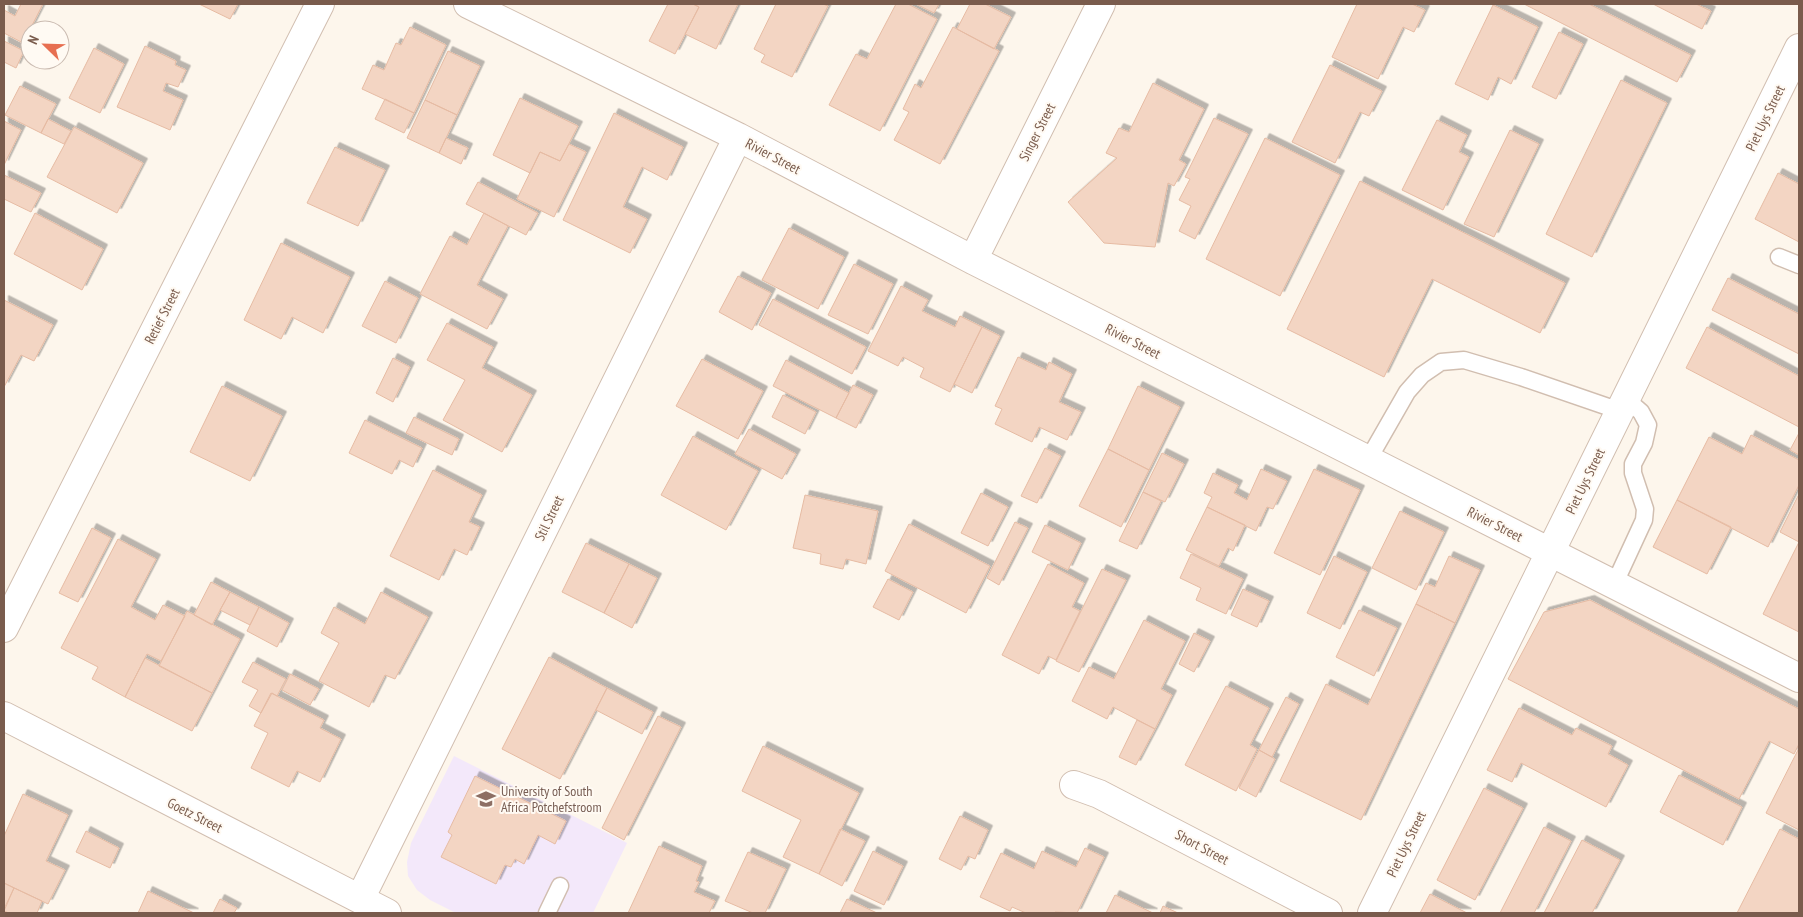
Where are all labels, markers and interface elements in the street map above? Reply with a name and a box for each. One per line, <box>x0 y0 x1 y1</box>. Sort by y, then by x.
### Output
north arrow <box>20 20 70 70</box>
text: N <box>23 33 43 47</box>
street label: Piet Uys Street <box>1741 82 1789 154</box>
street label: Singer Street <box>1015 100 1059 164</box>
street label: Rivier Street <box>742 134 804 178</box>
street label: Retief Street <box>140 285 184 347</box>
street label: Rivier Street <box>1102 319 1164 363</box>
street label: Piet Uys Street <box>1561 445 1609 517</box>
street label: Stil Street <box>530 492 568 544</box>
street label: Rivier Street <box>1464 502 1526 546</box>
place label: University of South Africa Potchefstroom <box>501 782 602 816</box>
school or university icon: University of South Africa Potchefstroom <box>475 788 497 810</box>
street label: Goetz Street <box>165 794 226 837</box>
street label: Piet Uys Street <box>1382 808 1430 880</box>
street label: Short Street <box>1172 825 1232 869</box>

